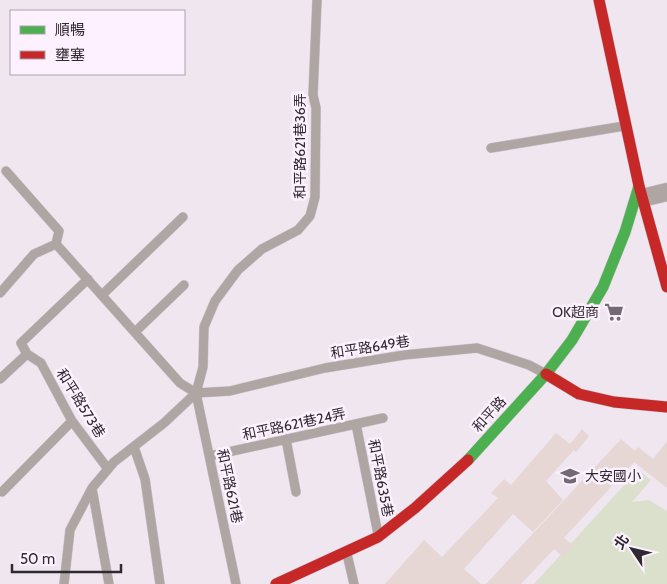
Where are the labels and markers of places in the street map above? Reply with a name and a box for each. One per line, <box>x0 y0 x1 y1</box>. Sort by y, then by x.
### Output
supermarket icon: OK超商 <box>603 301 625 323</box>
place label: OK超商 <box>552 303 599 321</box>
school or university icon: 大安國小 <box>559 465 581 487</box>
place label: 大安國小 <box>585 467 641 485</box>

